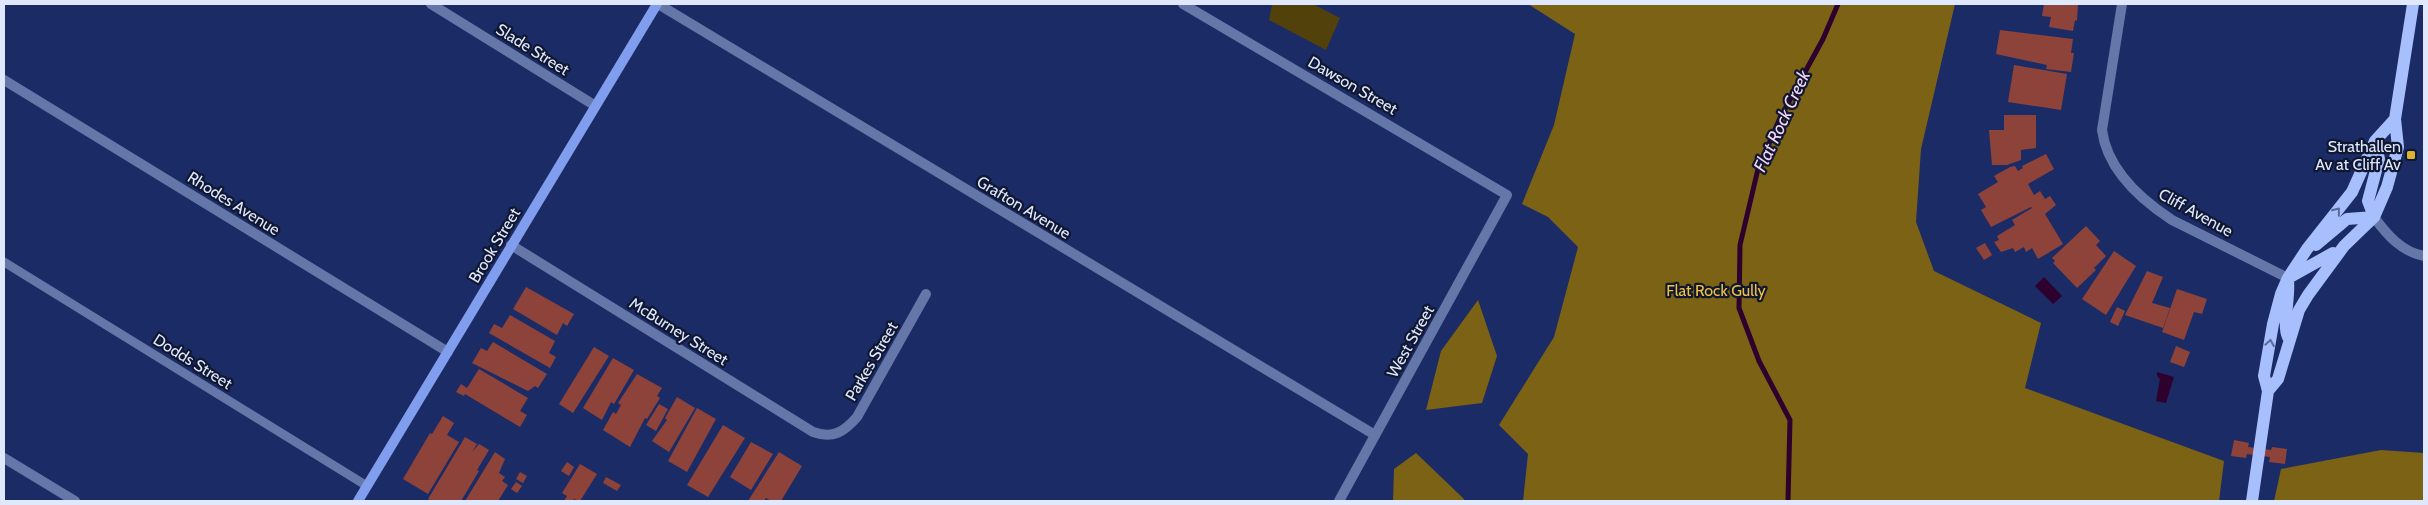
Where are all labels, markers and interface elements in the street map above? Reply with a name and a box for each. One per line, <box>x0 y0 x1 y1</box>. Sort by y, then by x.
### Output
street label: Slade Street <box>493 20 573 80</box>
street label: Dawson Street <box>1305 52 1401 119</box>
water label: Flat Rock Creek <box>1749 66 1816 175</box>
place label: Strathallen Av at Cliff Av <box>2315 137 2401 174</box>
marker: Strathallen Av at Cliff Av <box>2405 149 2417 161</box>
street label: Rhodes Avenue <box>184 168 283 239</box>
street label: Grafton Avenue <box>973 172 1074 243</box>
street label: Cliff Avenue <box>2155 184 2236 241</box>
street label: Brook Street <box>465 204 524 286</box>
one-way arrow <box>2331 207 2340 217</box>
park label: Flat Rock Gully <box>1666 281 1766 300</box>
street label: McBurney Street <box>626 294 732 370</box>
street label: West Street <box>1383 301 1438 381</box>
street label: Parkes Street <box>841 318 902 404</box>
street label: Dodds Street <box>150 330 236 393</box>
one-way arrow <box>2264 339 2274 348</box>

